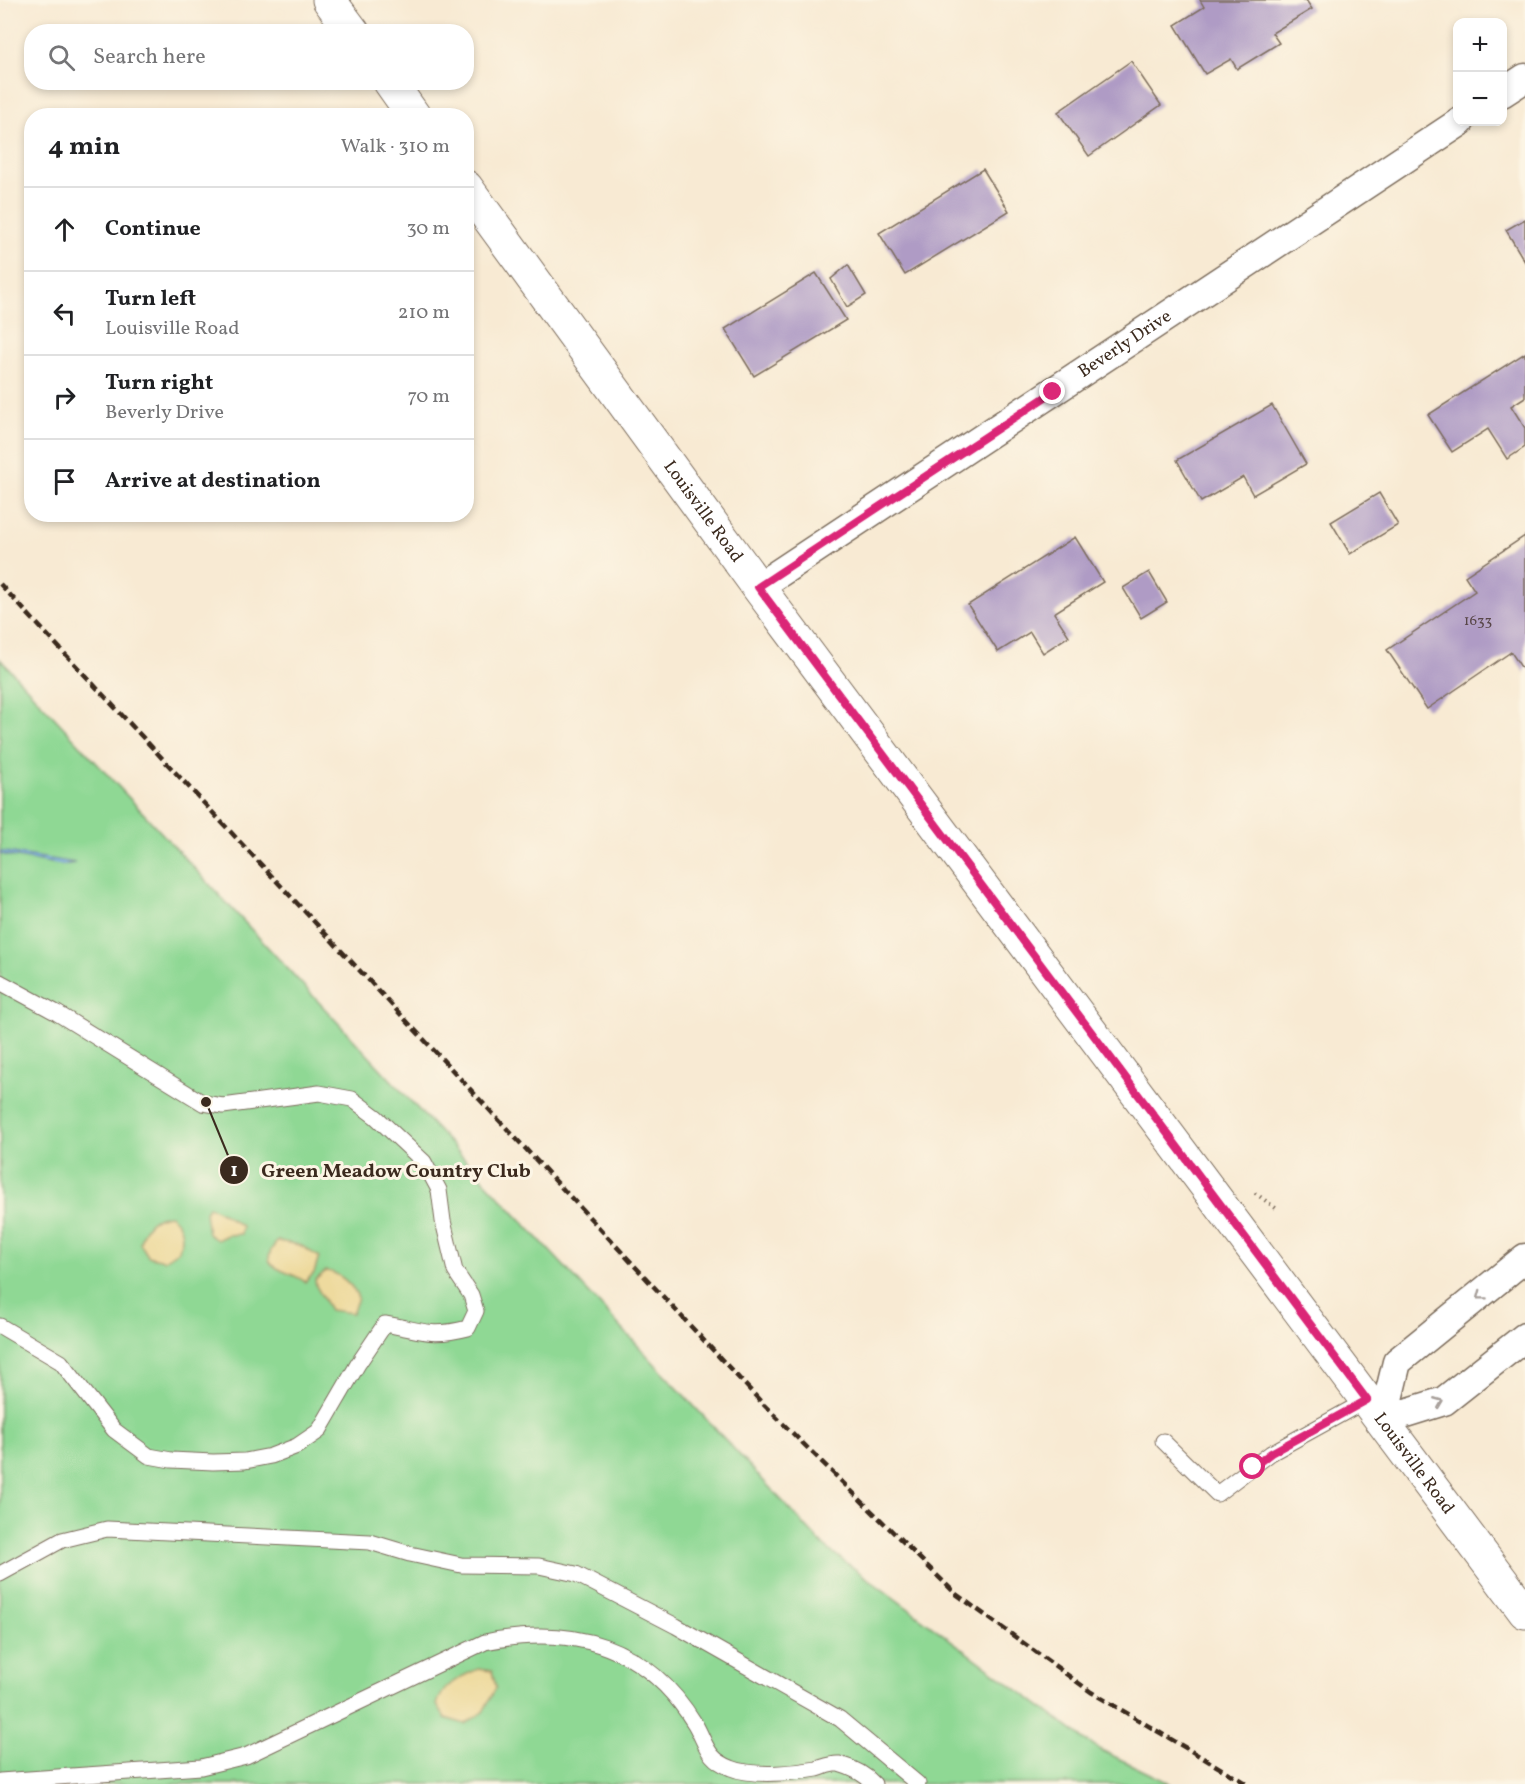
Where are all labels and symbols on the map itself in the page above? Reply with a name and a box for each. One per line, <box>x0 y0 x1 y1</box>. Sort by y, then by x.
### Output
street label: Beverly Drive <box>1073 304 1176 384</box>
route end <box>1039 378 1065 404</box>
street label: Louisville Road <box>657 455 749 568</box>
house number: 1633 <box>1464 611 1492 632</box>
callout: Green Meadow Country Club <box>219 1151 543 1189</box>
text: Green Meadow Country Club <box>261 1158 531 1186</box>
text: 1 <box>230 1159 238 1184</box>
one-way arrow <box>1476 1288 1487 1299</box>
one-way arrow <box>1432 1397 1443 1409</box>
street label: Louisville Road <box>1368 1408 1460 1520</box>
route start <box>1239 1453 1265 1479</box>

